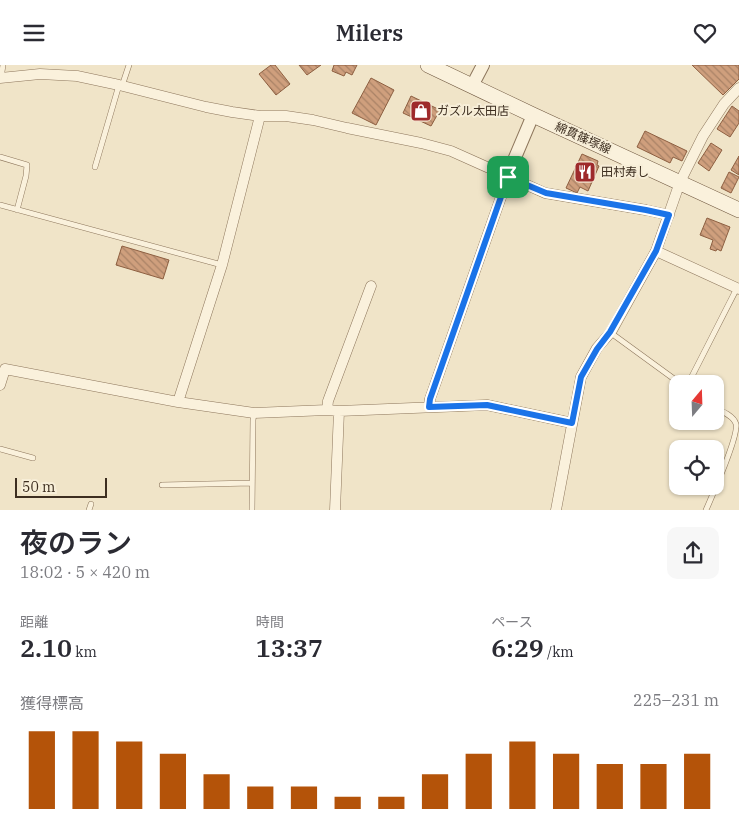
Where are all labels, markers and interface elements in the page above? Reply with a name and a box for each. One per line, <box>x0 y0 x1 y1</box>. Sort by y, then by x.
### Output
text: Milers <box>336 18 403 47</box>
icon: menu <box>20 19 48 47</box>
icon: heart <box>691 19 719 47</box>
shop icon: ガズル太田店 <box>409 99 433 123</box>
place label: ガズル太田店 <box>437 103 509 118</box>
street label: 綿貫篠塚線 <box>553 118 614 157</box>
pin <box>487 156 529 198</box>
restaurant icon: 田村寿し <box>573 160 597 184</box>
icon: arrive <box>494 163 522 191</box>
place label: 田村寿し <box>601 164 649 179</box>
north arrow <box>669 375 724 430</box>
map controls <box>669 375 724 495</box>
button: locate <box>669 440 724 495</box>
scale bar <box>15 475 108 498</box>
text: 50 m <box>22 478 55 496</box>
text: 夜のラン <box>20 524 132 561</box>
button: share <box>667 527 719 579</box>
text: 18:02 · 5 × 420 m <box>20 562 150 582</box>
text: 距離 <box>20 613 48 631</box>
text: 時間 <box>256 613 284 631</box>
text: ペース <box>491 613 533 631</box>
text: 2.10 <box>20 631 72 664</box>
text: 13:37 <box>256 631 323 664</box>
text: 6:29 <box>491 631 544 664</box>
text: km <box>72 643 97 661</box>
text: /km <box>544 643 574 661</box>
text: 225–231 m <box>633 690 719 710</box>
text: 獲得標高 <box>20 693 84 713</box>

